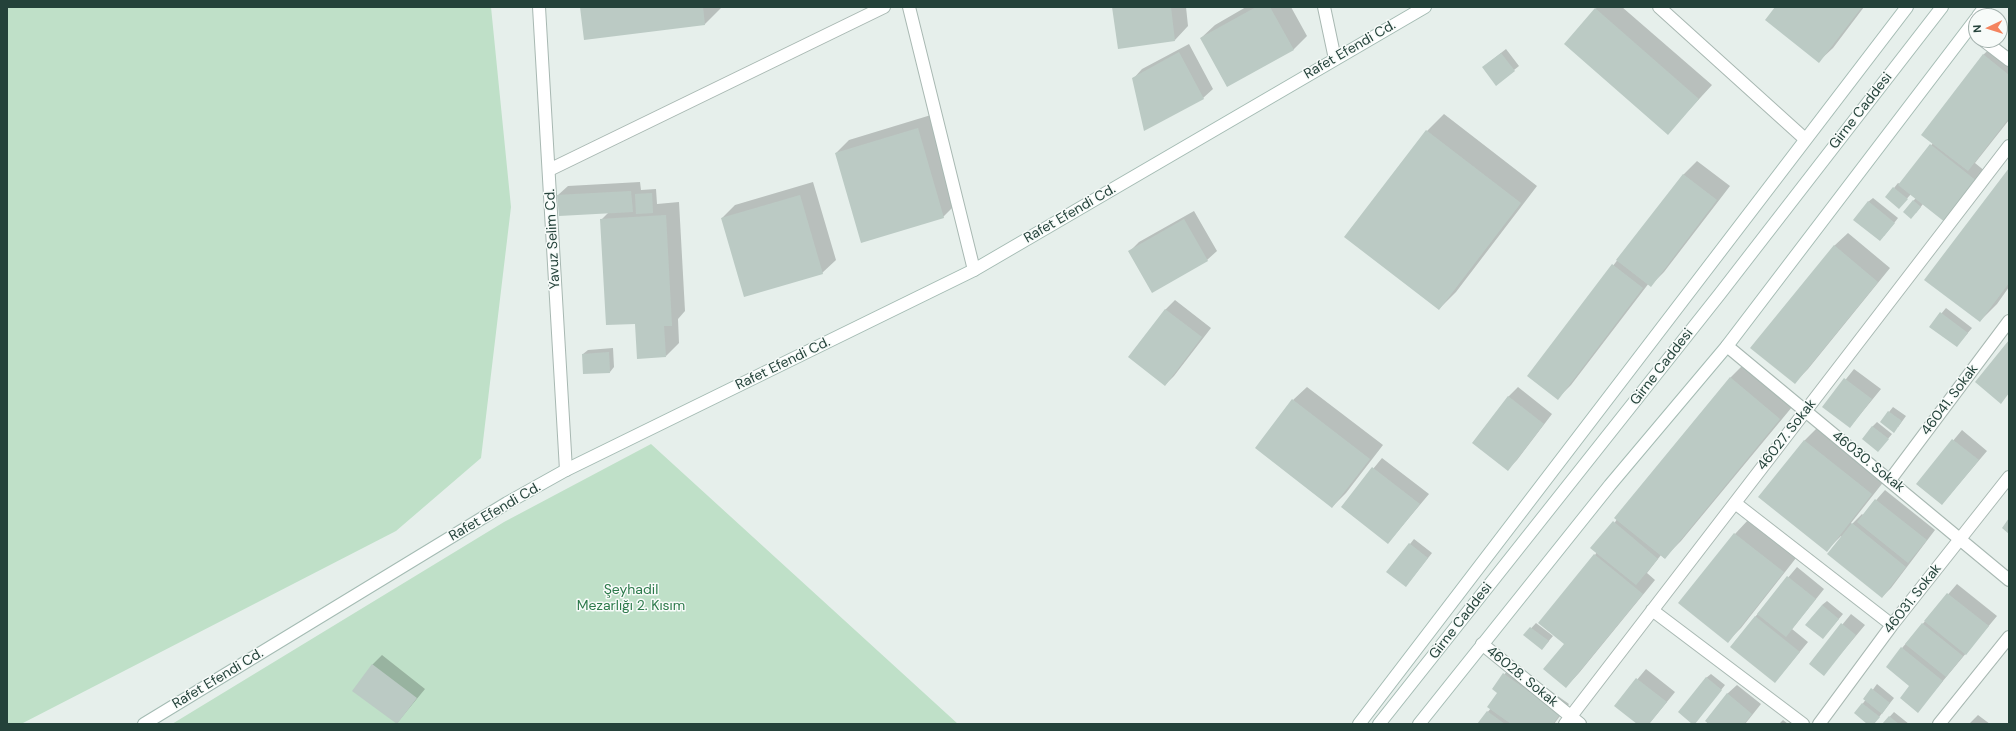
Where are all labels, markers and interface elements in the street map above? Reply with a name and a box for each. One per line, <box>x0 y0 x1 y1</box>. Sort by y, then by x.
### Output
north arrow <box>1968 8 2008 48</box>
street label: Rafet Efendi Cd. <box>1301 17 1399 83</box>
text: N <box>1970 24 1984 33</box>
street label: Girne Caddesi <box>1826 69 1896 153</box>
street label: Rafet Efendi Cd. <box>1021 181 1119 247</box>
street label: Yavuz Selim Cd. <box>542 188 564 290</box>
street label: Girne Caddesi <box>1627 325 1697 409</box>
street label: Rafet Efendi Cd. <box>733 334 833 394</box>
street label: 46041. Sokak <box>1918 361 1982 439</box>
street label: 46027. Sokak <box>1754 396 1820 474</box>
street label: 46030. Sokak <box>1828 428 1908 496</box>
street label: Rafet Efendi Cd. <box>446 479 544 545</box>
street label: 46031. Sokak <box>1881 561 1945 637</box>
street label: Girne Caddesi <box>1426 579 1496 663</box>
park label: Şeyhadil Mezarlığı 2. Kısım <box>577 582 685 614</box>
street label: 46028. Sokak <box>1483 643 1561 711</box>
street label: Rafet Efendi Cd. <box>170 645 266 713</box>

